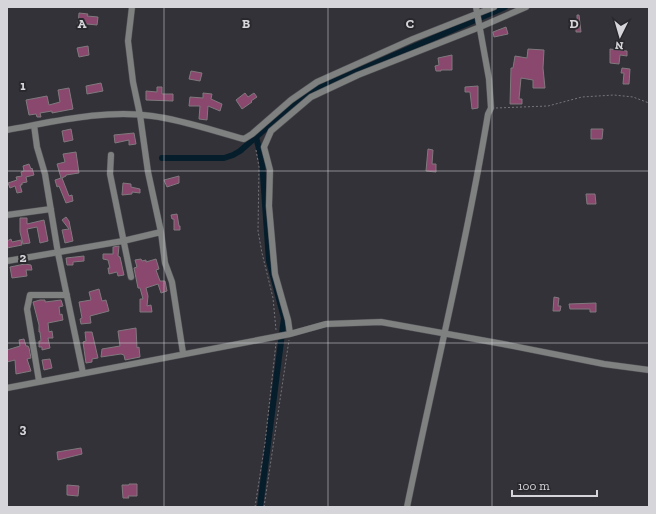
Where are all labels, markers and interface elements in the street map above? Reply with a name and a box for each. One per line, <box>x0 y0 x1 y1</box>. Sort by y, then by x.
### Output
text: A <box>78 16 87 31</box>
text: B <box>242 16 250 31</box>
text: C <box>406 16 414 31</box>
text: D <box>569 16 579 31</box>
north arrow <box>600 16 640 56</box>
text: N <box>614 39 624 52</box>
text: 1 <box>20 78 26 93</box>
text: 2 <box>20 250 27 265</box>
text: 3 <box>20 421 27 436</box>
scale bar <box>512 472 597 498</box>
text: 100 m <box>518 479 550 493</box>

